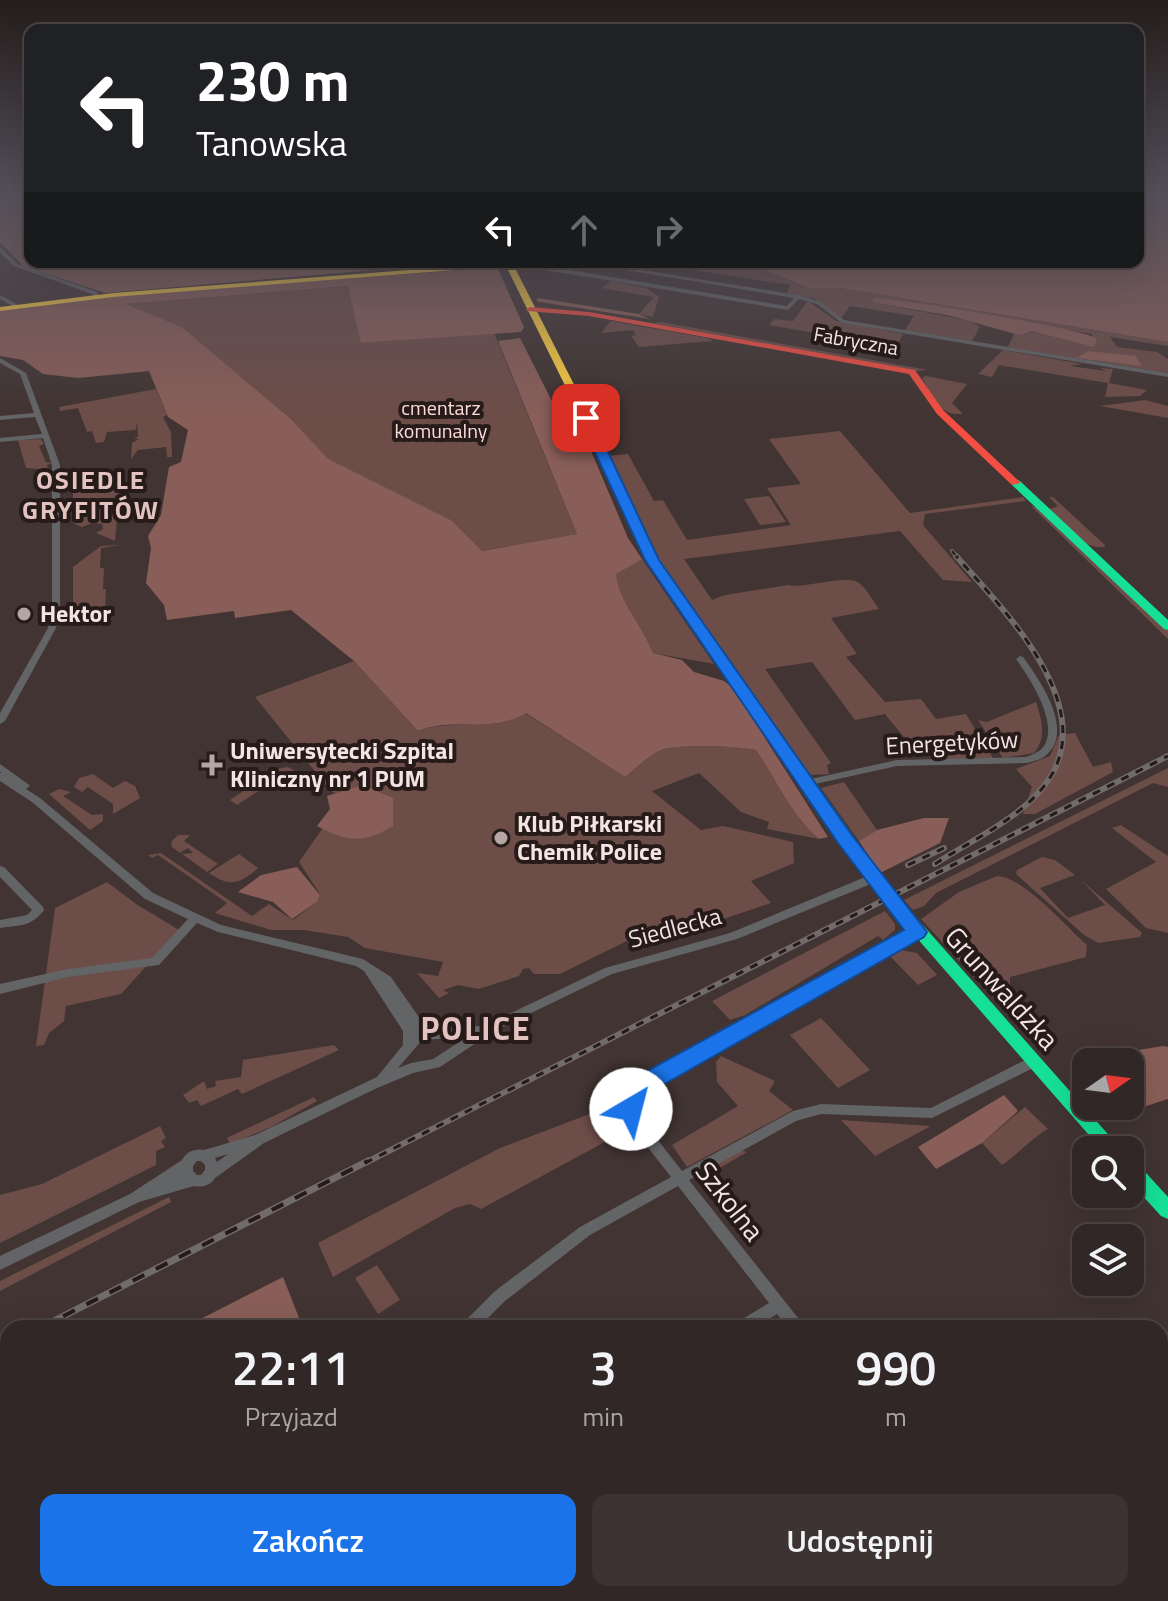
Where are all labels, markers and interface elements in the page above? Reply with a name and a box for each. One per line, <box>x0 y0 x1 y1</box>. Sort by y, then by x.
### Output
text: 230 m <box>196 38 349 123</box>
icon: left <box>64 56 168 160</box>
text: Tanowska <box>196 115 347 170</box>
icon: left <box>478 208 522 252</box>
icon: ahead <box>562 208 606 252</box>
icon: right <box>646 208 690 252</box>
street label: Fabryczna <box>811 318 901 363</box>
pin <box>552 384 620 452</box>
park label: cmentarz komunalny <box>395 392 488 446</box>
icon: arrive <box>564 396 608 440</box>
district label: OSIEDLE GRYFITÓW <box>22 460 160 529</box>
place label: Hektor <box>40 595 111 631</box>
marker: Hektor <box>15 605 33 623</box>
street label: Energetyków <box>885 721 1019 763</box>
place label: Uniwersytecki Szpital Kliniczny nr 1 PUM <box>230 732 454 796</box>
marker: Uniwersytecki Szpital Kliniczny nr 1 PUM <box>201 754 223 776</box>
place label: Klub Piłkarski Chemik Police <box>517 805 662 869</box>
marker: Klub Piłkarski Chemik Police <box>492 829 510 847</box>
street label: Siedlecka <box>624 897 725 957</box>
street label: Grunwaldzka <box>935 916 1070 1059</box>
district label: POLICE <box>420 1004 532 1052</box>
north arrow <box>1072 1048 1144 1120</box>
map controls <box>1072 1048 1144 1296</box>
position arrow <box>589 1067 673 1151</box>
button: search <box>1072 1136 1144 1208</box>
street label: Szkolna <box>685 1152 775 1250</box>
button: layers <box>1072 1224 1144 1296</box>
text: 22:11 <box>232 1331 351 1404</box>
text: 3 <box>590 1331 617 1404</box>
text: 990 <box>856 1331 936 1404</box>
text: Przyjazd <box>245 1397 338 1436</box>
text: min <box>582 1397 624 1436</box>
text: m <box>885 1397 907 1436</box>
button: Zakończ <box>40 1494 576 1586</box>
button: Udostępnij <box>592 1494 1128 1586</box>

